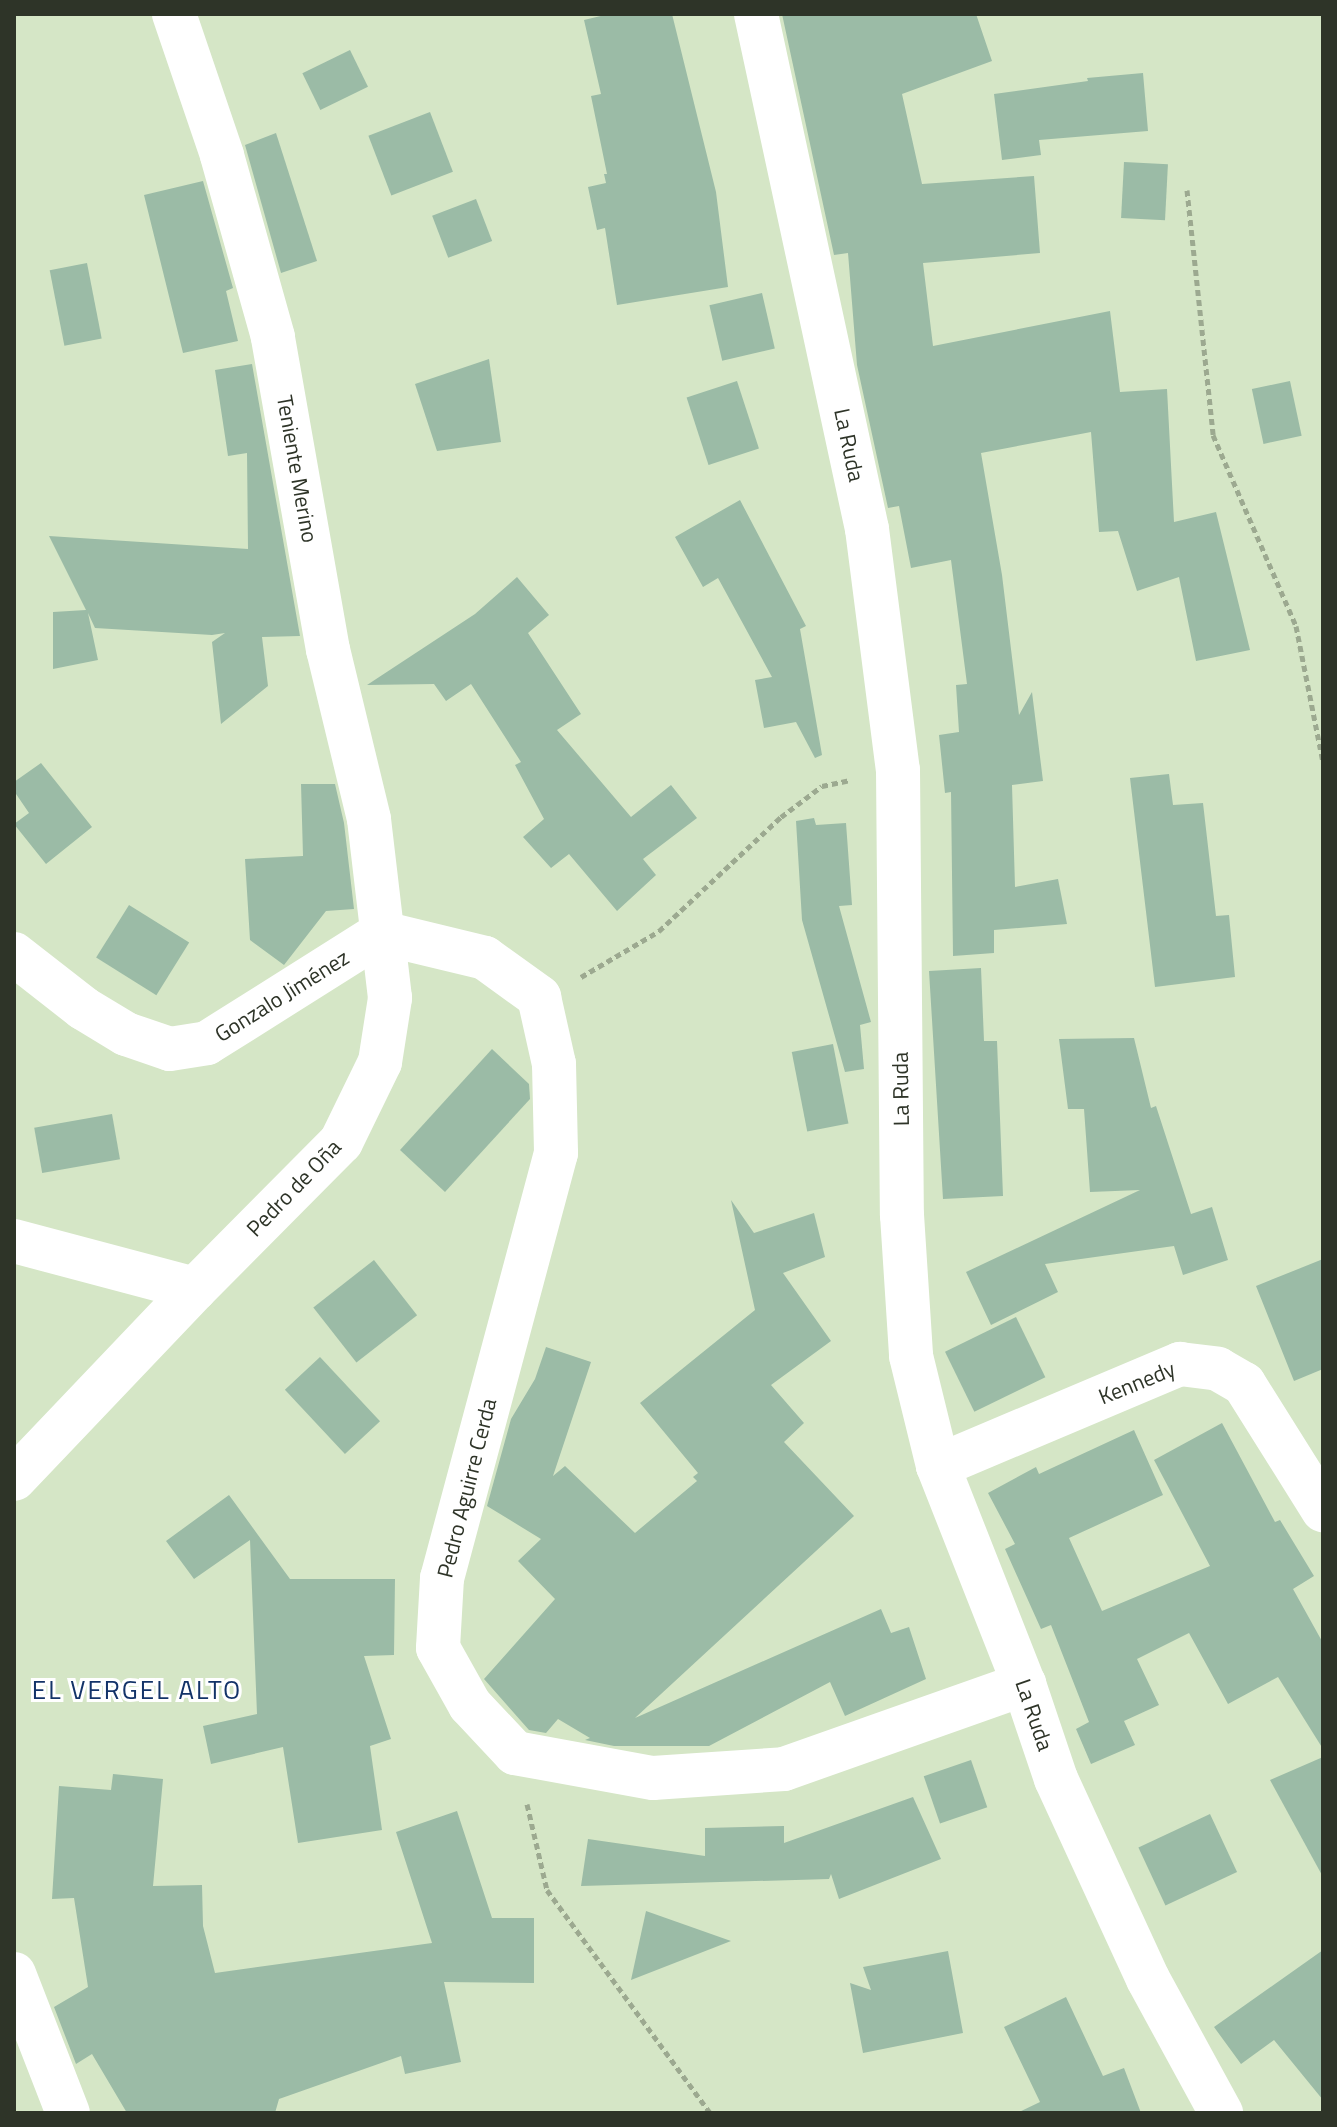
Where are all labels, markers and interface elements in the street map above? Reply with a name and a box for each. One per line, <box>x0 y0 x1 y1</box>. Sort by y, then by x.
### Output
street label: Teniente Merino <box>271 393 323 545</box>
street label: La Ruda <box>828 406 870 484</box>
street label: Gonzalo Jiménez <box>210 944 354 1048</box>
street label: La Ruda <box>887 1052 915 1126</box>
street label: Pedro de Oña <box>241 1134 347 1242</box>
street label: Kennedy <box>1095 1356 1179 1410</box>
street label: Pedro Aguirre Cerda <box>432 1396 502 1580</box>
district label: EL VERGEL ALTO <box>32 1674 242 1706</box>
street label: La Ruda <box>1009 1676 1059 1754</box>

